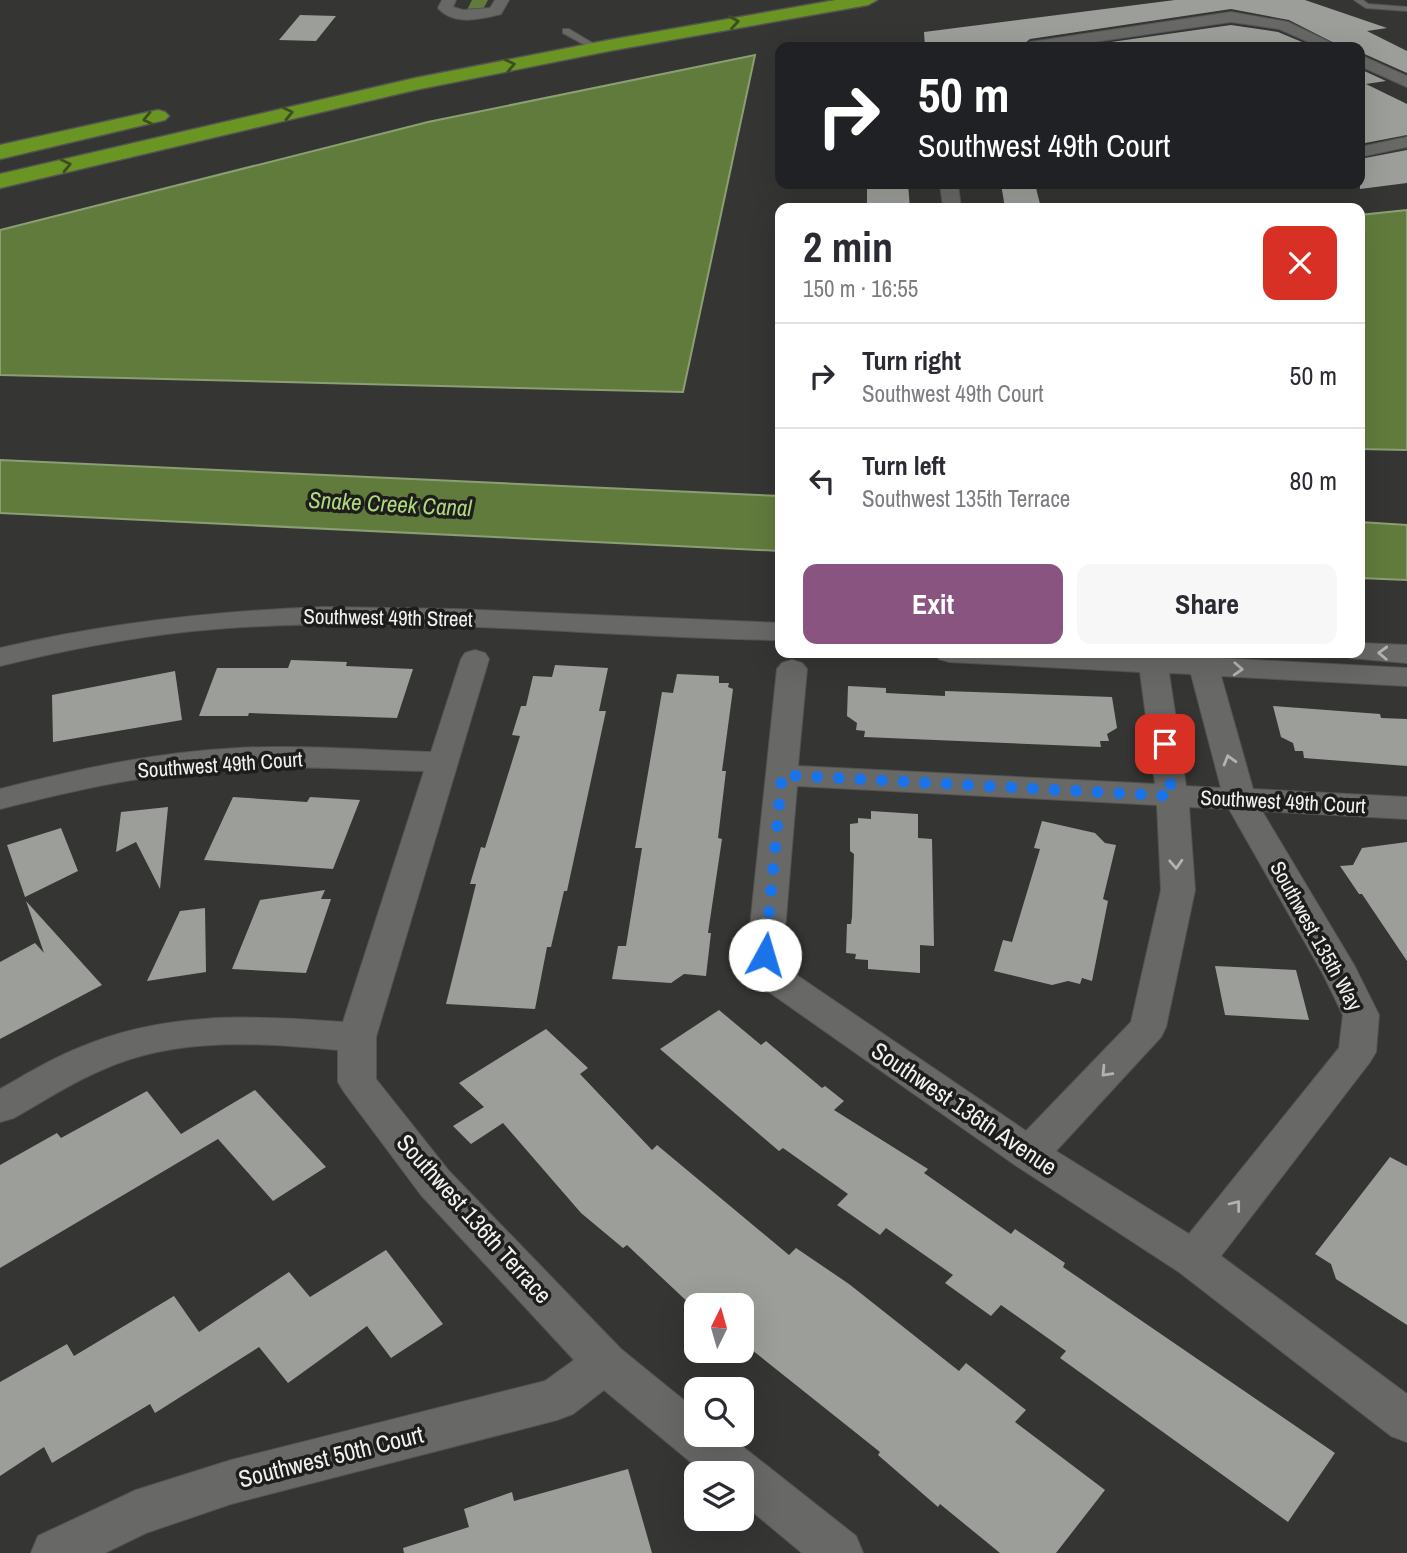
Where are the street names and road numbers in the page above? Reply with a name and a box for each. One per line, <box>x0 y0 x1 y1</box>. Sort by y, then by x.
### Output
street label: Southwest 49th Street <box>303 602 473 633</box>
street label: Southwest 49th Court <box>136 744 304 785</box>
street label: Southwest 49th Court <box>1200 783 1367 820</box>
street label: Southwest 135th Way <box>1263 856 1370 1016</box>
street label: Southwest 136th Avenue <box>865 1034 1064 1182</box>
street label: Southwest 136th Terrace <box>390 1127 559 1310</box>
street label: Southwest 50th Court <box>235 1417 427 1494</box>

